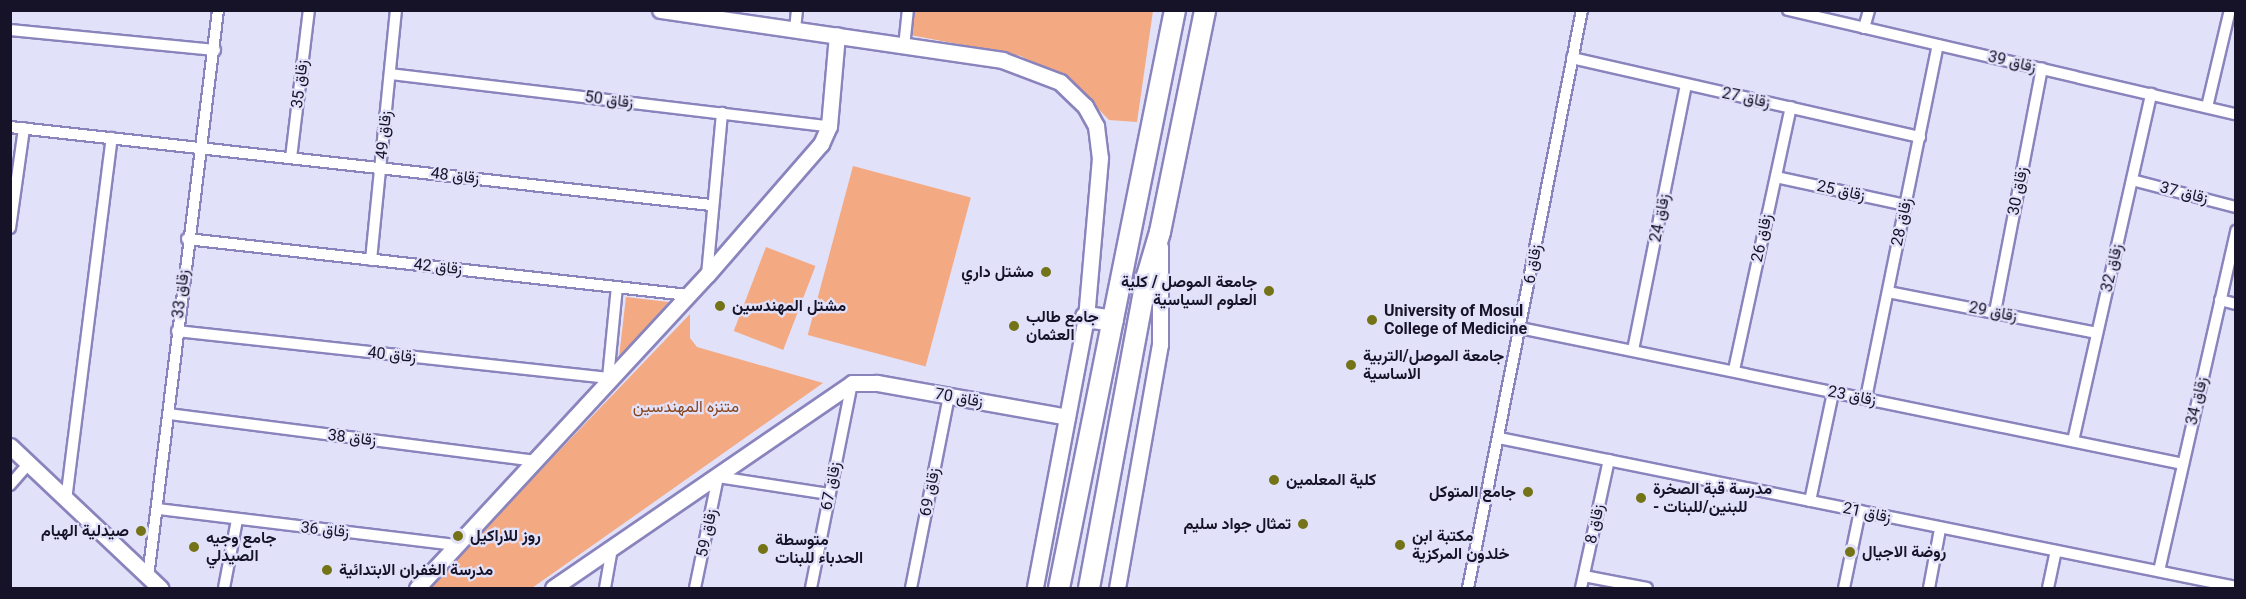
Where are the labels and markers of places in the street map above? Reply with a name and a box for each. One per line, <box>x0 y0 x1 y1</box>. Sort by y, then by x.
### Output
place label: مشتل داري <box>961 262 1034 282</box>
marker: مشتل داري <box>1039 265 1053 279</box>
place label: جامعة الموصل / كلية العلوم السياسية <box>1121 272 1257 310</box>
marker: جامعة الموصل / كلية العلوم السياسية <box>1262 284 1276 298</box>
place label: مشتل المهندسين <box>732 296 846 316</box>
marker: مشتل المهندسين <box>713 299 727 313</box>
place label: University of Mosul College of Medicine <box>1384 301 1527 339</box>
place label: جامع طالب العثمان <box>1026 307 1099 345</box>
marker: University of Mosul College of Medicine <box>1365 313 1379 327</box>
marker: جامع طالب العثمان <box>1007 319 1021 333</box>
place label: جامعة الموصل/التربية الاساسية <box>1363 346 1504 384</box>
marker: جامعة الموصل/التربية الاساسية <box>1344 358 1358 372</box>
place label: كلية المعلمين <box>1286 470 1376 490</box>
marker: كلية المعلمين <box>1267 473 1281 487</box>
place label: مدرسة قبة الصخرة - للبنين/للبنات <box>1653 479 1772 517</box>
place label: جامع المتوكل <box>1429 482 1516 502</box>
marker: جامع المتوكل <box>1521 485 1535 499</box>
marker: مدرسة قبة الصخرة - للبنين/للبنات <box>1634 491 1648 505</box>
place label: تمثال جواد سليم <box>1184 514 1291 534</box>
marker: تمثال جواد سليم <box>1296 517 1310 531</box>
place label: صيدلية الهيام <box>41 521 129 541</box>
marker: صيدلية الهيام <box>134 524 148 538</box>
place label: روز للاراكيل <box>470 526 541 546</box>
place label: مكتبة ابن خلدون المركزية <box>1412 526 1509 564</box>
place label: جامع وجيه الصيدلي <box>206 528 276 566</box>
marker: روز للاراكيل <box>451 529 465 543</box>
place label: متوسطة الحدباء للبنات <box>775 530 863 568</box>
marker: مكتبة ابن خلدون المركزية <box>1393 538 1407 552</box>
marker: جامع وجيه الصيدلي <box>187 540 201 554</box>
marker: متوسطة الحدباء للبنات <box>756 542 770 556</box>
place label: روضة الاجيال <box>1862 542 1946 562</box>
marker: روضة الاجيال <box>1843 545 1857 559</box>
place label: مدرسة الغفران الابتدائية <box>339 560 493 580</box>
marker: مدرسة الغفران الابتدائية <box>320 563 334 577</box>

